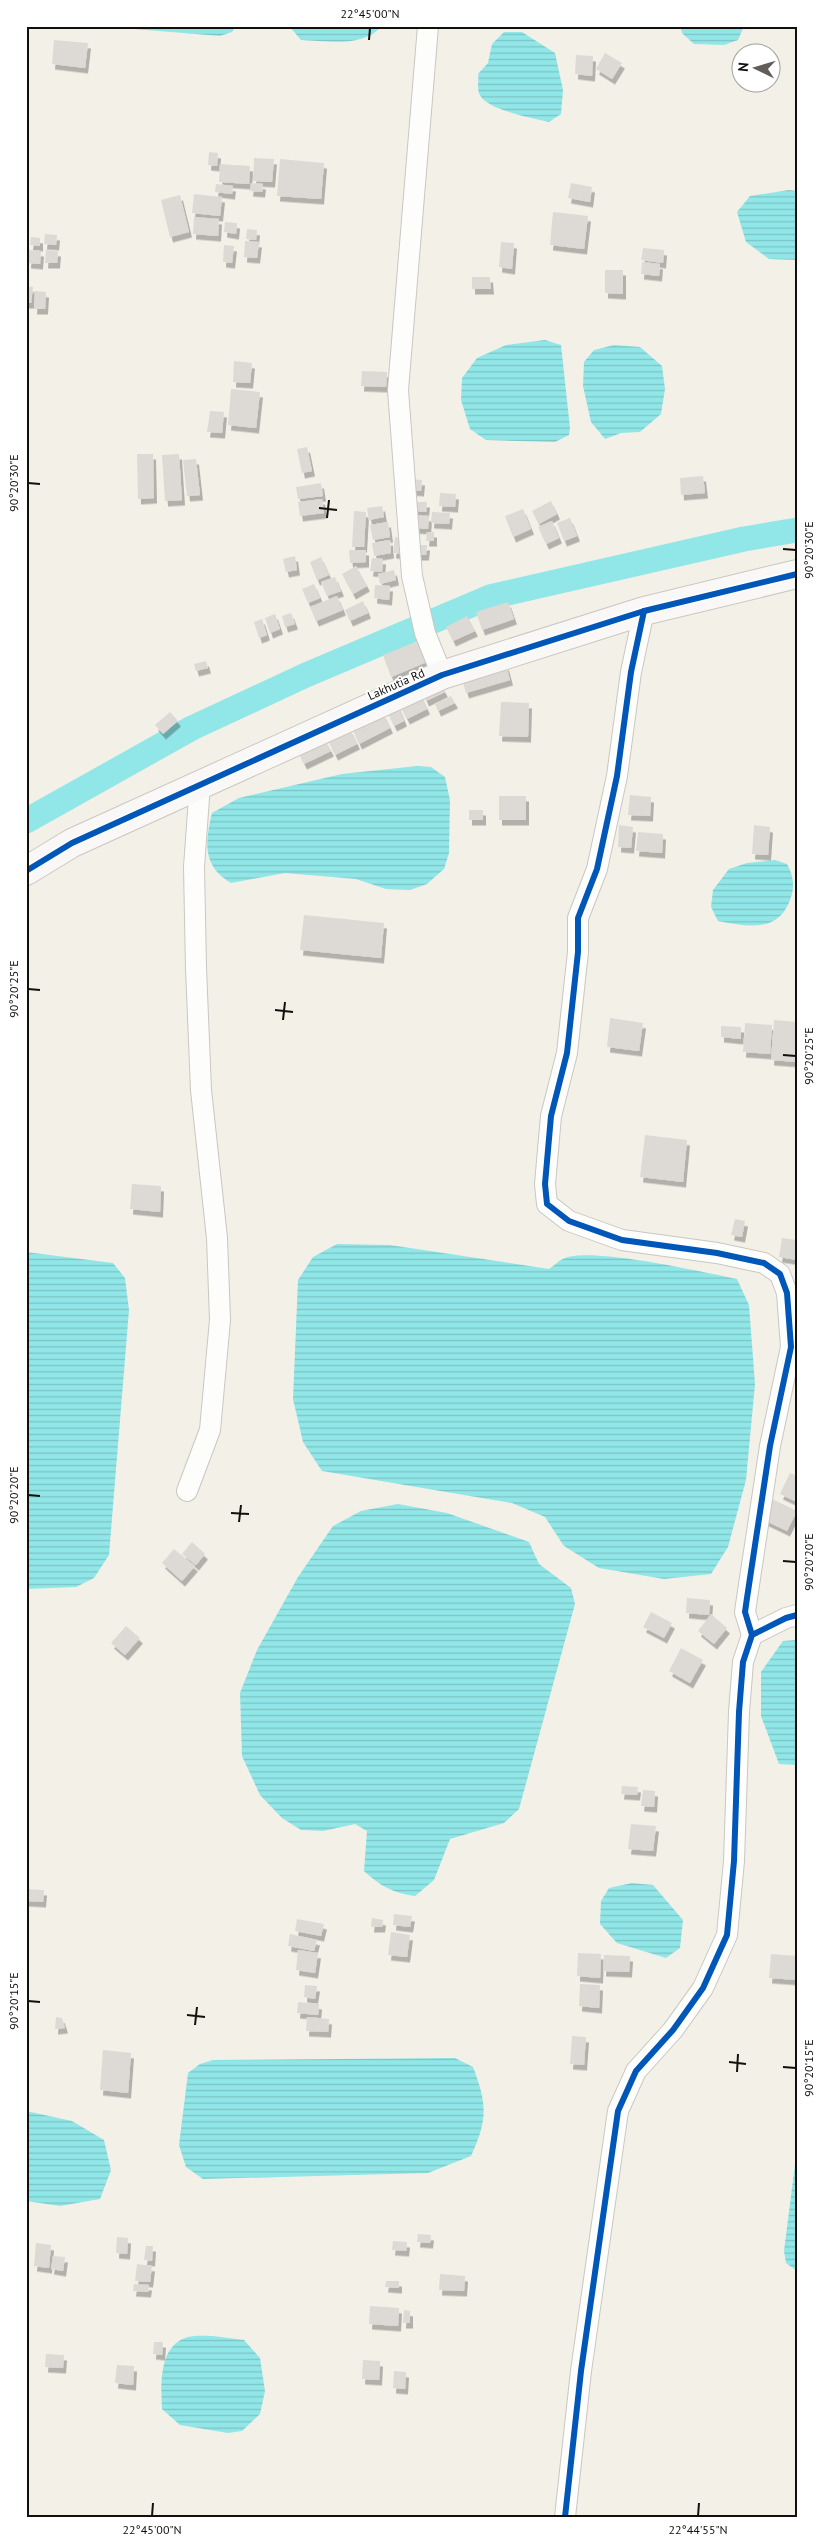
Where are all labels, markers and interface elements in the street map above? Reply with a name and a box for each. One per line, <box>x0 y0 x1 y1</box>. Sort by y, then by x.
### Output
text: 22°45'00"N <box>340 6 400 21</box>
north arrow <box>730 42 780 92</box>
text: N <box>734 61 752 72</box>
text: 90°20'30"E <box>6 454 21 512</box>
text: 90°20'30"E <box>801 521 816 579</box>
street label: Lakhutia Rd <box>365 665 427 703</box>
text: 90°20'25"E <box>6 960 21 1018</box>
text: 90°20'25"E <box>801 1027 816 1085</box>
text: 90°20'20"E <box>6 1466 21 1524</box>
text: 90°20'20"E <box>801 1533 816 1591</box>
text: 90°20'15"E <box>6 1972 21 2030</box>
text: 90°20'15"E <box>801 2039 816 2097</box>
text: 22°45'00"N <box>122 2522 182 2537</box>
text: 22°44'55"N <box>668 2522 728 2537</box>

